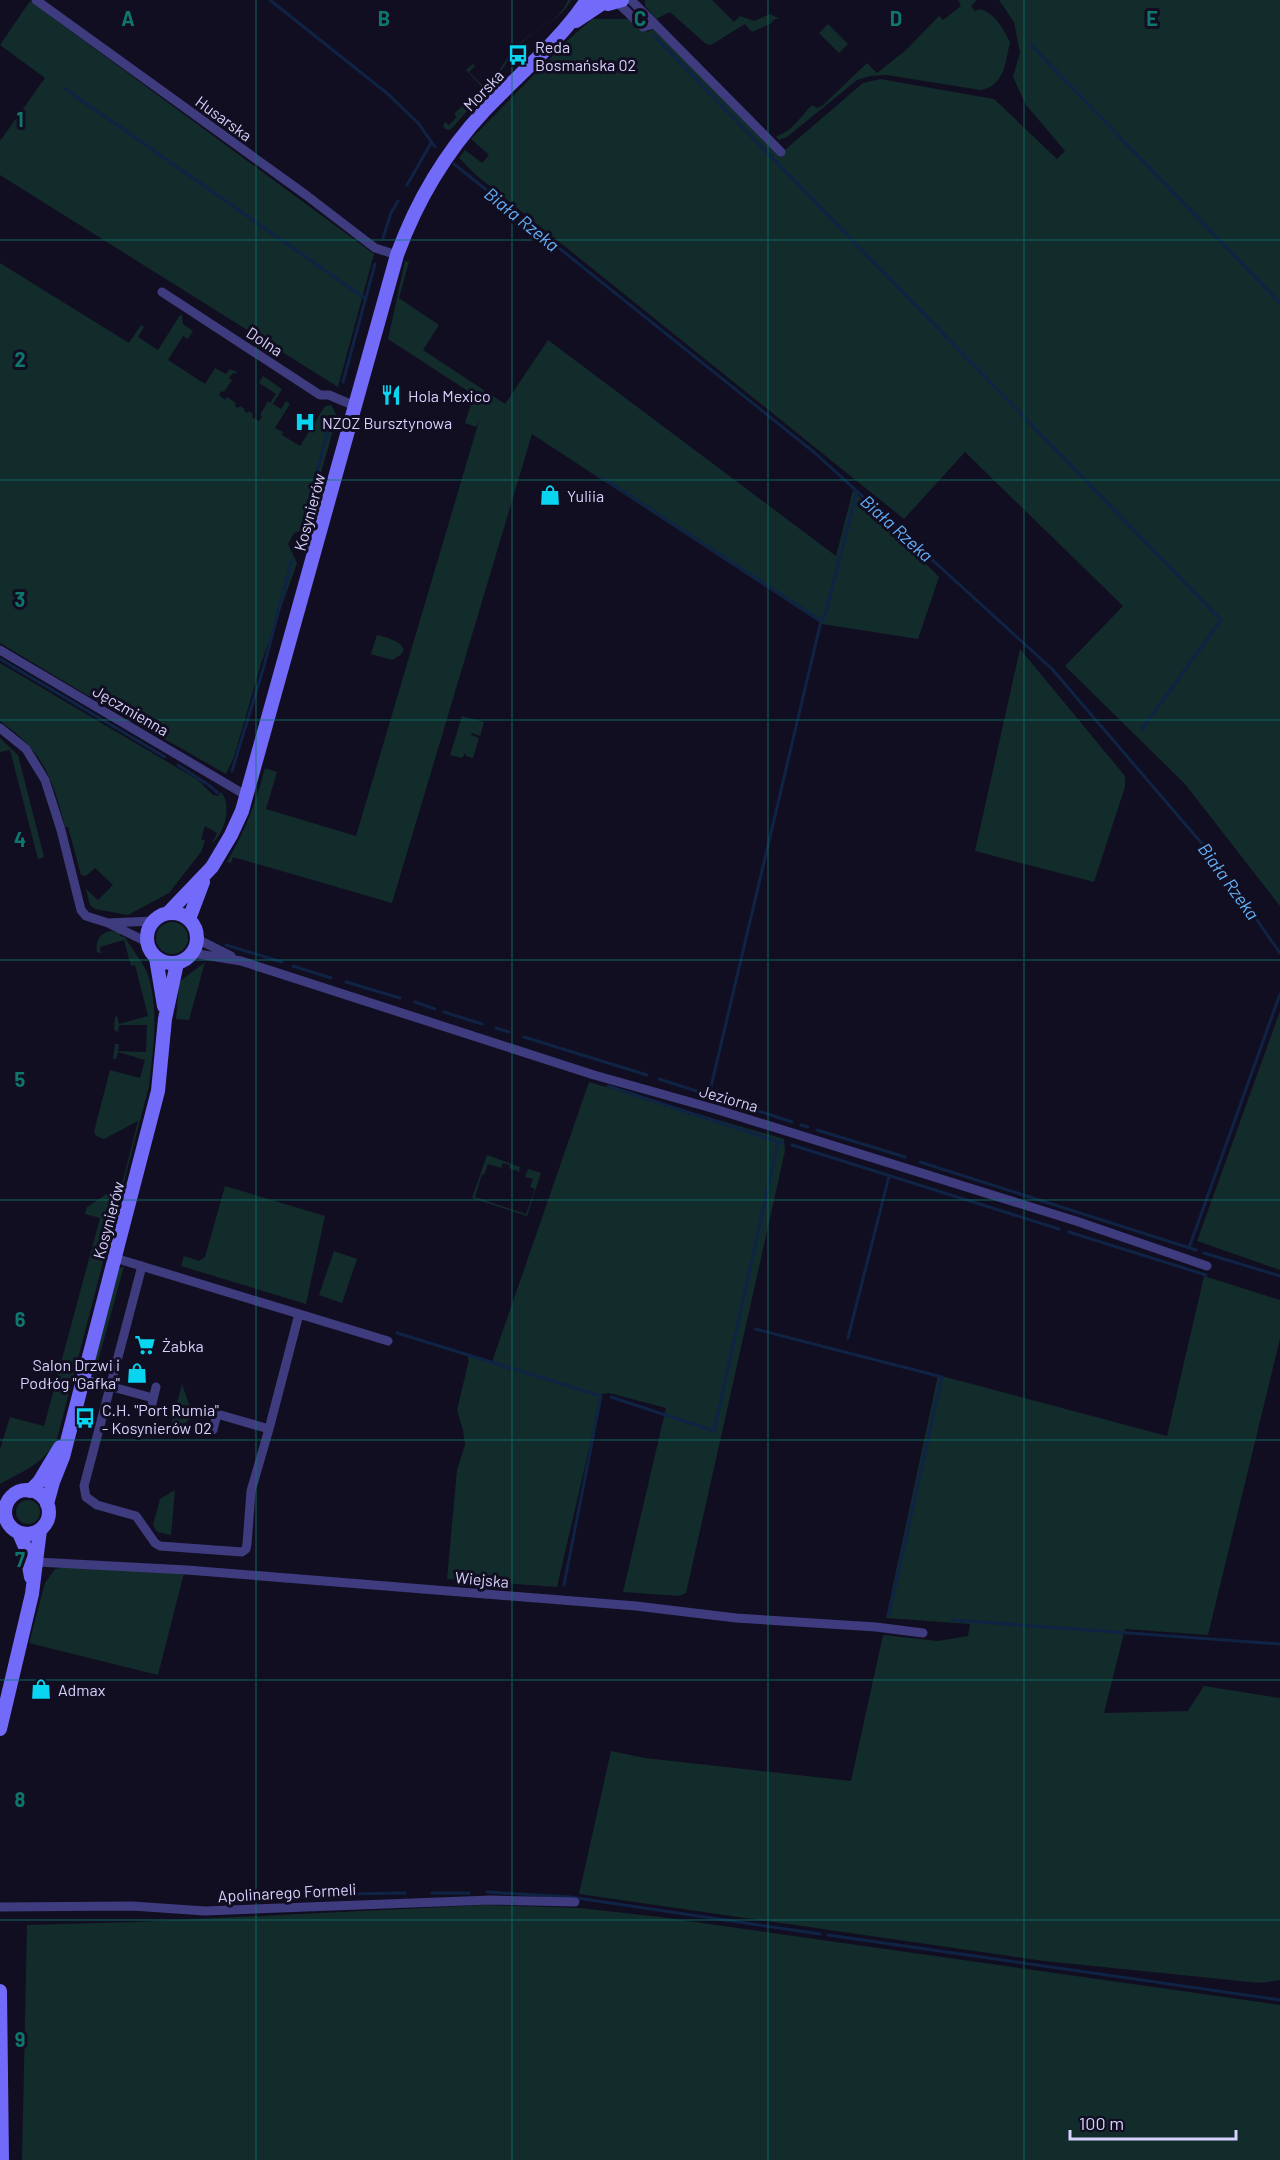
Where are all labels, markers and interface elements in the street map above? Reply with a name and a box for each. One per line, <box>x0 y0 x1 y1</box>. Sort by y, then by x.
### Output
text: A <box>121 6 135 30</box>
text: B <box>378 6 390 30</box>
text: C <box>634 6 646 30</box>
text: D <box>890 6 902 30</box>
text: E <box>1146 6 1158 30</box>
place label: Reda Bosmańska 02 <box>535 37 636 74</box>
bus stop icon: Reda Bosmańska 02 <box>506 43 530 67</box>
street label: Morska <box>459 66 507 114</box>
street label: Husarska <box>192 91 256 145</box>
text: 1 <box>16 107 24 131</box>
water label: Biała Rzeka <box>480 182 564 256</box>
street label: Dolna <box>243 322 287 360</box>
text: 2 <box>14 347 26 371</box>
restaurant icon: Hola Mexico <box>379 383 403 407</box>
place label: Hola Mexico <box>408 386 491 405</box>
hospital icon: NZOZ Bursztynowa <box>293 410 317 434</box>
place label: NZOZ Bursztynowa <box>322 413 452 432</box>
street label: Kosynierów <box>290 471 329 553</box>
shop icon: Yuliia <box>538 483 562 507</box>
place label: Yuliia <box>567 486 604 505</box>
water label: Biała Rzeka <box>856 490 938 566</box>
text: 3 <box>15 587 25 611</box>
street label: Jęczmienna <box>90 681 172 739</box>
text: 4 <box>14 827 26 851</box>
water label: Biała Rzeka <box>1194 838 1264 924</box>
text: 5 <box>15 1067 26 1091</box>
street label: Jeziorna <box>697 1081 761 1115</box>
street label: Kosynierów <box>89 1179 128 1261</box>
text: 6 <box>15 1307 26 1331</box>
supermarket icon: Żabka <box>133 1333 157 1357</box>
place label: Żabka <box>162 1336 204 1355</box>
place label: Salon Drzwi i Podłóg "Gafka" <box>20 1355 120 1392</box>
shop icon: Salon Drzwi i Podłóg "Gafka" <box>125 1361 149 1385</box>
place label: C.H. "Port Rumia" - Kosynierów 02 <box>102 1400 219 1437</box>
bus stop icon: C.H. "Port Rumia" - Kosynierów 02 <box>73 1406 97 1430</box>
text: 7 <box>15 1547 25 1571</box>
street label: Wiejska <box>454 1567 510 1591</box>
shop icon: Admax <box>29 1677 53 1701</box>
place label: Admax <box>58 1680 106 1699</box>
text: 8 <box>15 1787 26 1811</box>
street label: Apolinarego Formeli <box>217 1879 357 1905</box>
text: 9 <box>15 2027 25 2051</box>
scale bar <box>1070 2103 1236 2141</box>
text: 100 m <box>1079 2112 1124 2134</box>

